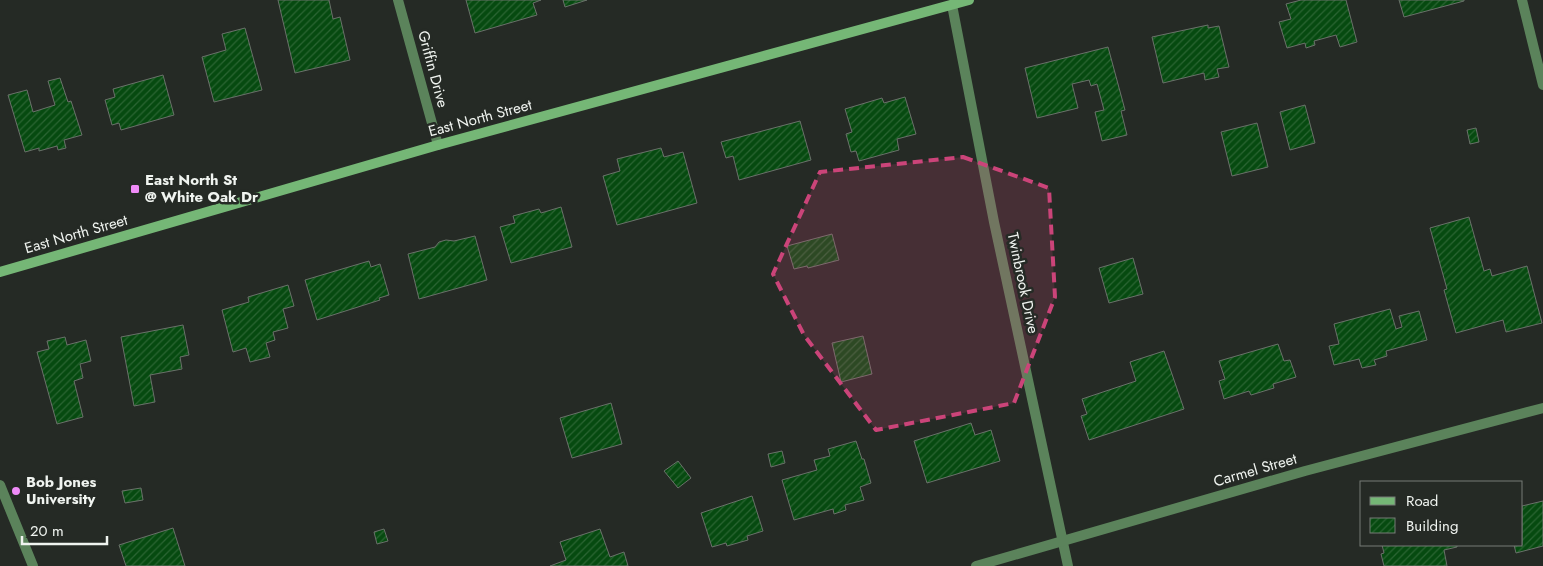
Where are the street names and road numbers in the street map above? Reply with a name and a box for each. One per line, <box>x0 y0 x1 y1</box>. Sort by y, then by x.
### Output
street label: Griffin Drive <box>412 28 454 110</box>
street label: East North Street <box>426 94 535 142</box>
street label: East North Street <box>22 209 131 259</box>
street label: Twinbrook Drive <box>1002 230 1045 336</box>
street label: Carmel Street <box>1211 447 1300 492</box>

